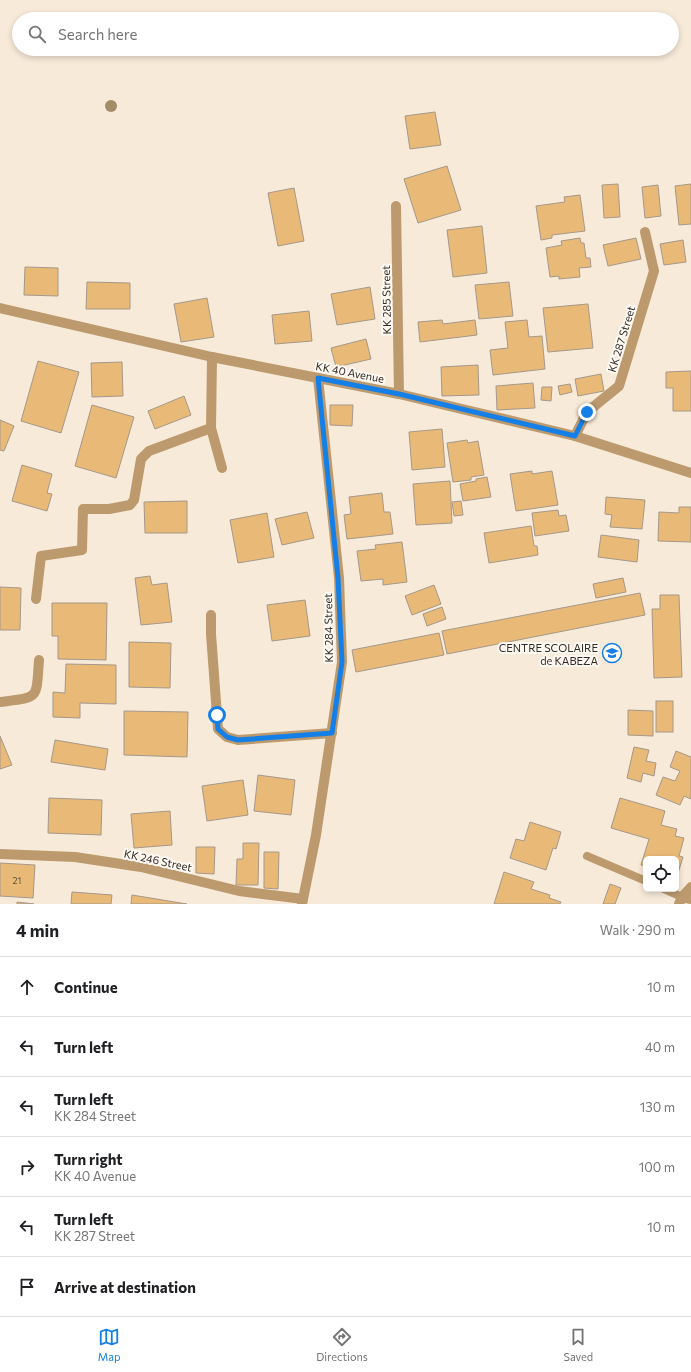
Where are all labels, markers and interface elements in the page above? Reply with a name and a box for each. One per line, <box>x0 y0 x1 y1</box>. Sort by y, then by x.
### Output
search box <box>12 12 679 56</box>
icon: search <box>26 23 48 45</box>
text: Search here <box>58 25 137 43</box>
street label: KK 285 Street <box>379 265 393 335</box>
street label: KK 287 Street <box>605 304 637 374</box>
street label: KK 40 Avenue <box>315 359 386 385</box>
route end <box>578 403 596 421</box>
street label: KK 284 Street <box>321 593 335 663</box>
place label: CENTRE SCOLAIRE de KABEZA <box>499 641 598 667</box>
school or university icon: CENTRE SCOLAIRE de KABEZA <box>601 642 623 664</box>
route start <box>208 706 226 724</box>
street label: KK 246 Street <box>123 846 194 874</box>
map controls <box>643 856 679 892</box>
button: locate <box>643 856 679 892</box>
house number: 21 <box>13 875 21 886</box>
text: 4 min <box>16 920 59 941</box>
text: Walk · 290 m <box>600 922 675 938</box>
icon: ahead <box>16 976 38 998</box>
text: Continue <box>54 978 118 996</box>
text: 10 m <box>647 979 675 995</box>
icon: left <box>16 1036 38 1058</box>
text: Turn left <box>54 1038 113 1056</box>
text: 40 m <box>645 1039 675 1055</box>
text: Turn left <box>54 1090 113 1108</box>
icon: left <box>16 1096 38 1118</box>
text: 130 m <box>640 1099 675 1115</box>
text: KK 284 Street <box>54 1108 136 1124</box>
text: Turn right <box>54 1150 123 1168</box>
icon: right <box>16 1156 38 1178</box>
text: 100 m <box>639 1159 675 1175</box>
text: KK 40 Avenue <box>54 1168 136 1184</box>
text: Turn left <box>54 1210 113 1228</box>
icon: left <box>16 1216 38 1238</box>
text: 10 m <box>647 1219 675 1235</box>
text: KK 287 Street <box>54 1228 135 1244</box>
icon: arrive <box>16 1276 38 1298</box>
text: Arrive at destination <box>54 1278 196 1296</box>
tab: Map <box>98 1326 121 1363</box>
tab: Directions <box>316 1326 368 1363</box>
tab: Saved <box>563 1326 593 1363</box>

